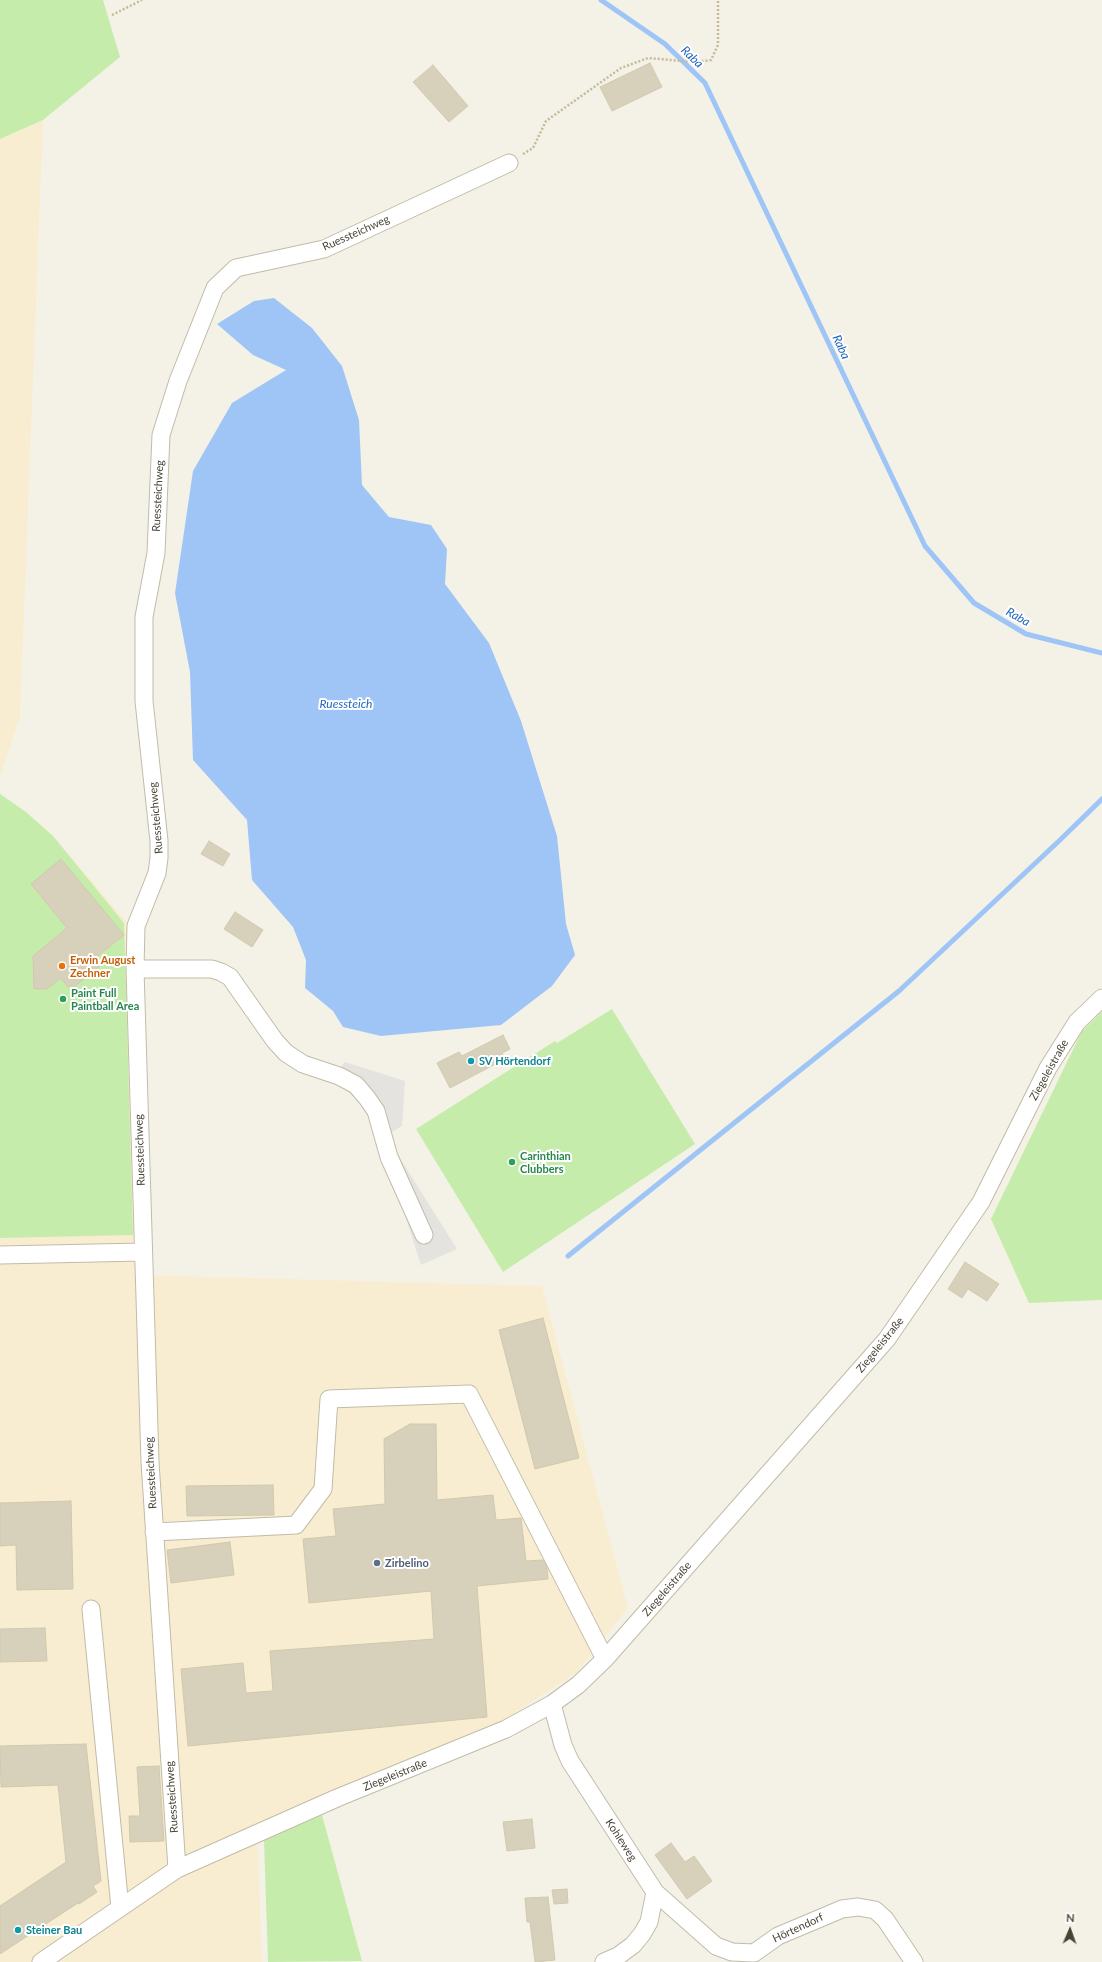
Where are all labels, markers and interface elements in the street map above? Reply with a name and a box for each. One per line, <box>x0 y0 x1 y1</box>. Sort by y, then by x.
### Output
water label: Raba <box>678 43 706 71</box>
street label: Ruessteichweg <box>320 212 392 254</box>
water label: Raba <box>829 332 853 362</box>
street label: Ruessteichweg <box>150 460 166 532</box>
water label: Raba <box>1003 605 1033 629</box>
water label: Ruessteich <box>320 697 372 711</box>
street label: Ruessteichweg <box>146 782 166 854</box>
place label: Erwin August Zechner <box>70 953 135 979</box>
marker: Erwin August Zechner <box>57 961 67 971</box>
place label: Paint Full Paintball Area <box>71 986 139 1012</box>
marker: Paint Full Paintball Area <box>58 994 68 1004</box>
street label: Ziegeleistraße <box>1027 1037 1071 1103</box>
place label: SV Hörtendorf <box>479 1054 551 1068</box>
marker: SV Hörtendorf <box>466 1056 476 1066</box>
street label: Ruessteichweg <box>132 1114 148 1186</box>
place label: Carinthian Clubbers <box>520 1149 571 1175</box>
marker: Carinthian Clubbers <box>507 1157 517 1167</box>
street label: Ziegeleistraße <box>854 1314 906 1376</box>
street label: Ruessteichweg <box>143 1437 159 1509</box>
place label: Zirbelino <box>385 1556 429 1570</box>
marker: Zirbelino <box>372 1558 382 1568</box>
street label: Ziegeleistraße <box>640 1559 694 1619</box>
street label: Ziegeleistraße <box>361 1756 429 1794</box>
street label: Ruessteichweg <box>163 1761 181 1833</box>
street label: Kohleweg <box>602 1816 640 1864</box>
street label: Hörtendorf <box>770 1910 826 1946</box>
north arrow <box>1050 1910 1090 1950</box>
text: N <box>1066 1911 1075 1924</box>
place label: Steiner Bau <box>26 1923 82 1937</box>
marker: Steiner Bau <box>13 1925 23 1935</box>

